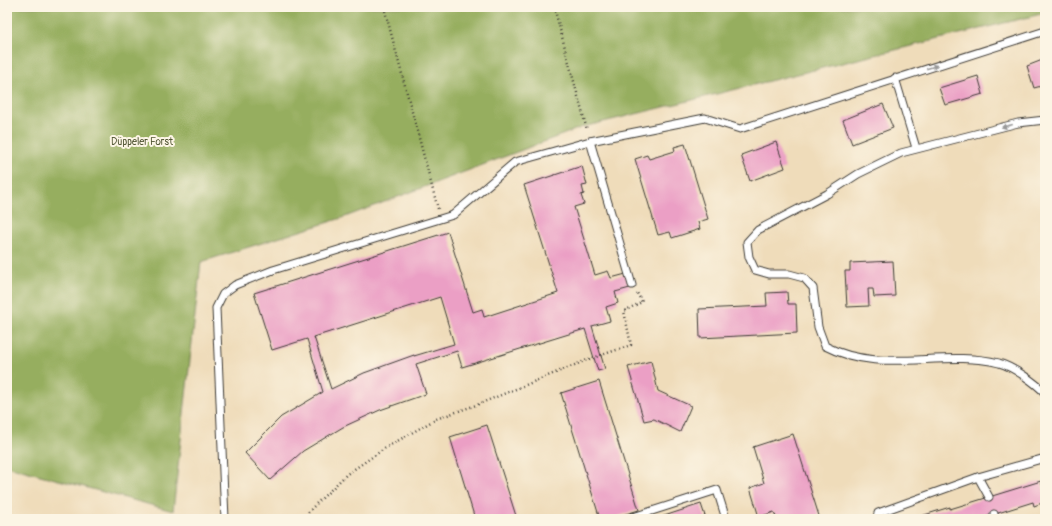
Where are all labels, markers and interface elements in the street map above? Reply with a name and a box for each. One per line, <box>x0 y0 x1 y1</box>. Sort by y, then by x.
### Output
one-way arrow <box>927 63 939 69</box>
one-way arrow <box>1000 123 1012 129</box>
park label: Düppeler Forst <box>111 136 174 148</box>

